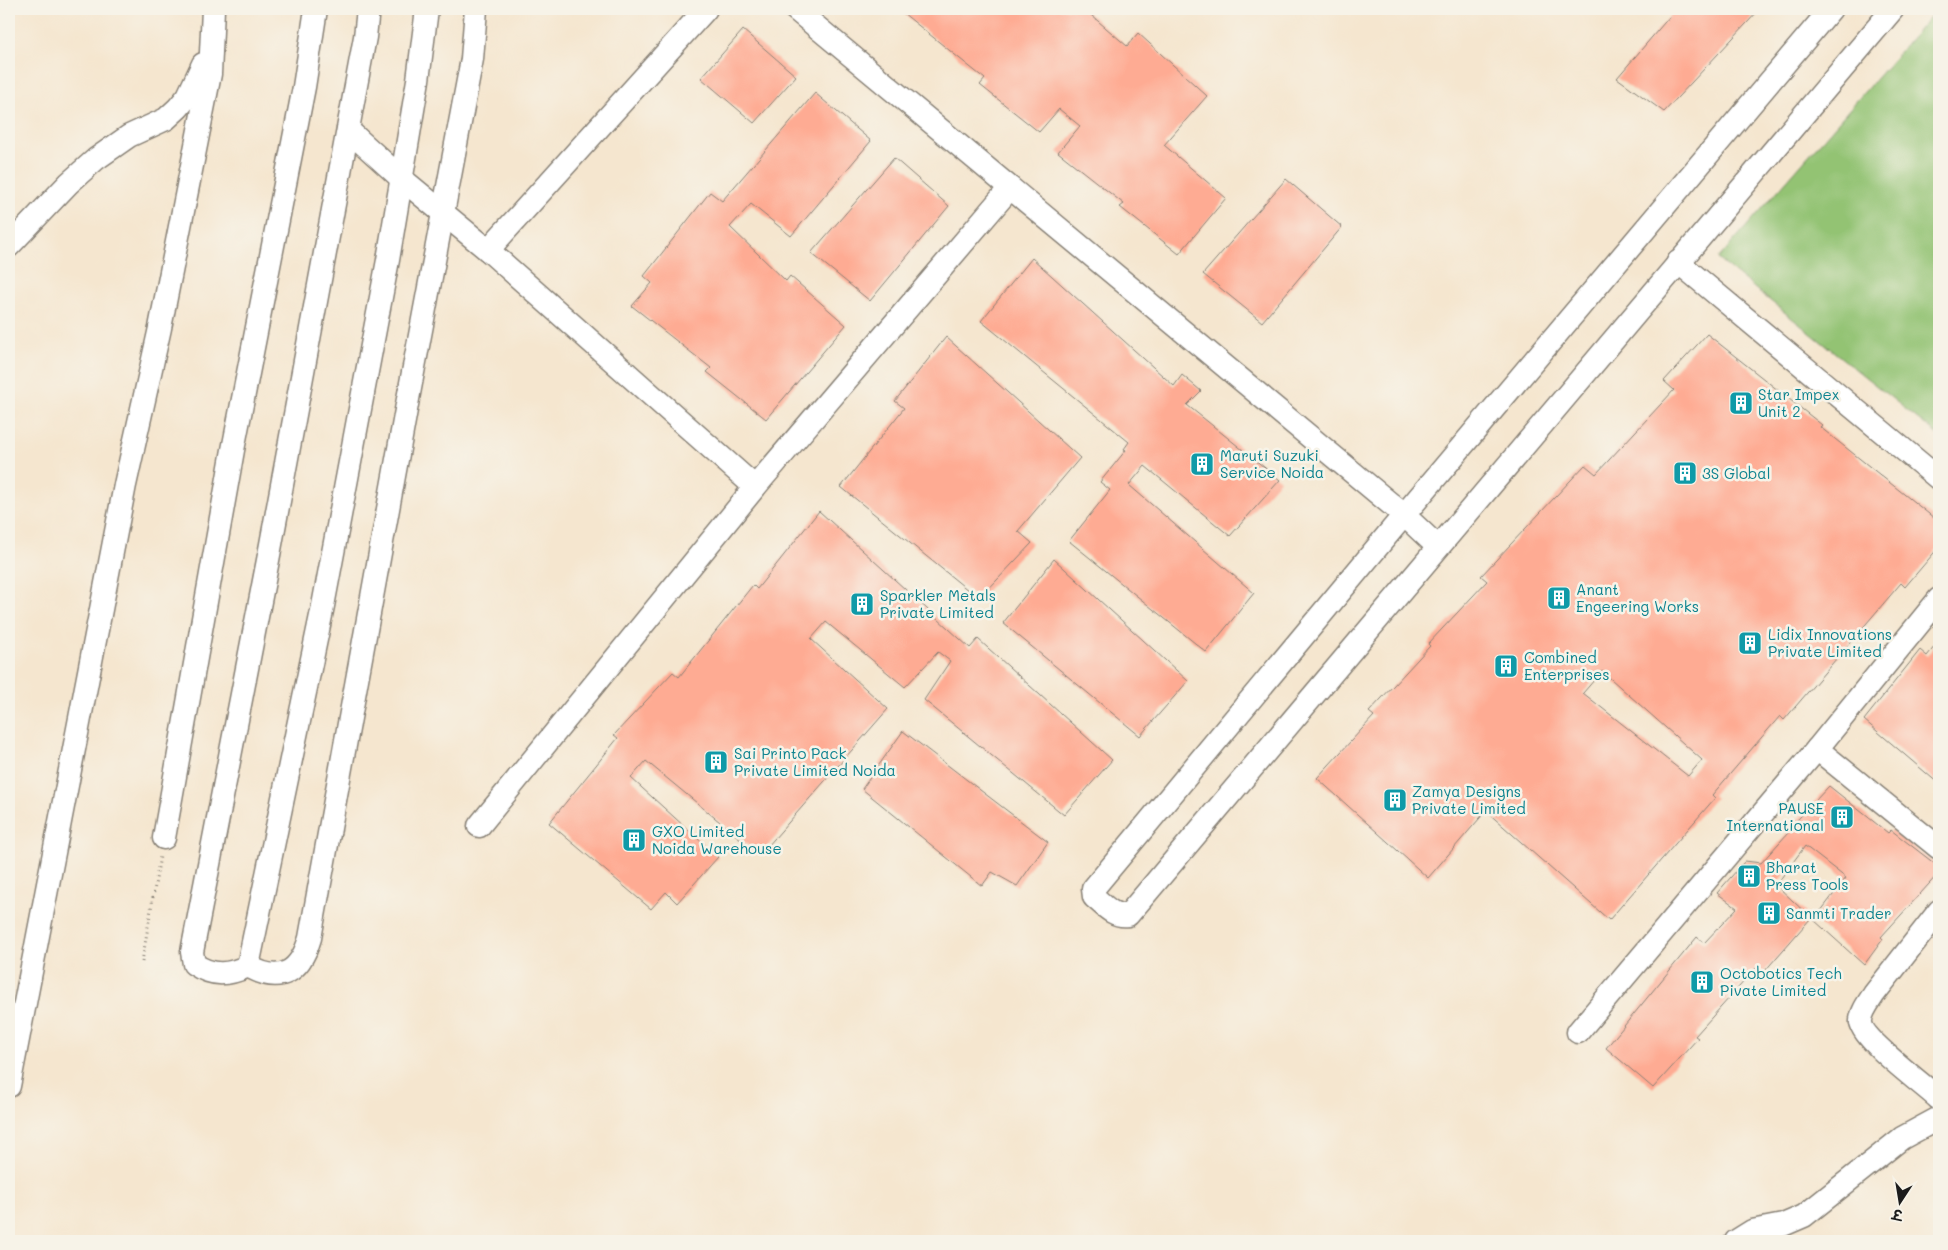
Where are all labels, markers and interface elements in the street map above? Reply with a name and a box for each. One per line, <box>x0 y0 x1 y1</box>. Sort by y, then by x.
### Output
place label: Star Impex Unit 2 <box>1758 384 1840 421</box>
building icon: Star Impex Unit 2 <box>1728 390 1754 416</box>
place label: Maruti Suzuki Service Noida <box>1220 445 1324 482</box>
building icon: Maruti Suzuki Service Noida <box>1189 451 1215 477</box>
building icon: 3S Global <box>1672 460 1698 486</box>
place label: 3S Global <box>1702 463 1770 483</box>
place label: Anant Engeering Works <box>1576 579 1699 616</box>
place label: Sparkler Metals Private Limited <box>880 585 996 622</box>
building icon: Anant Engeering Works <box>1546 585 1572 611</box>
building icon: Sparkler Metals Private Limited <box>849 591 875 617</box>
place label: Lidix Innovations Private Limited <box>1768 624 1892 661</box>
building icon: Lidix Innovations Private Limited <box>1737 630 1763 656</box>
place label: Combined Enterprises <box>1524 647 1610 684</box>
building icon: Combined Enterprises <box>1493 653 1519 679</box>
place label: Sai Printo Pack Private Limited Noida <box>734 743 896 780</box>
building icon: Sai Printo Pack Private Limited Noida <box>703 749 729 775</box>
place label: Zamya Designs Private Limited <box>1412 781 1526 818</box>
building icon: Zamya Designs Private Limited <box>1382 787 1408 813</box>
place label: PAUSE International <box>1727 798 1824 835</box>
building icon: PAUSE International <box>1829 804 1855 830</box>
place label: GXO Limited Noida Warehouse <box>652 821 782 858</box>
building icon: GXO Limited Noida Warehouse <box>621 827 647 853</box>
place label: Bharat Press Tools <box>1766 857 1849 894</box>
building icon: Bharat Press Tools <box>1736 863 1762 889</box>
building icon: Sanmti Trader <box>1756 900 1782 926</box>
place label: Sanmti Trader <box>1786 903 1892 923</box>
place label: Octobotics Tech Pivate Limited <box>1720 963 1842 1000</box>
building icon: Octobotics Tech Pivate Limited <box>1689 969 1715 995</box>
north arrow <box>1876 1178 1926 1228</box>
text: उ <box>1889 1205 1906 1226</box>

